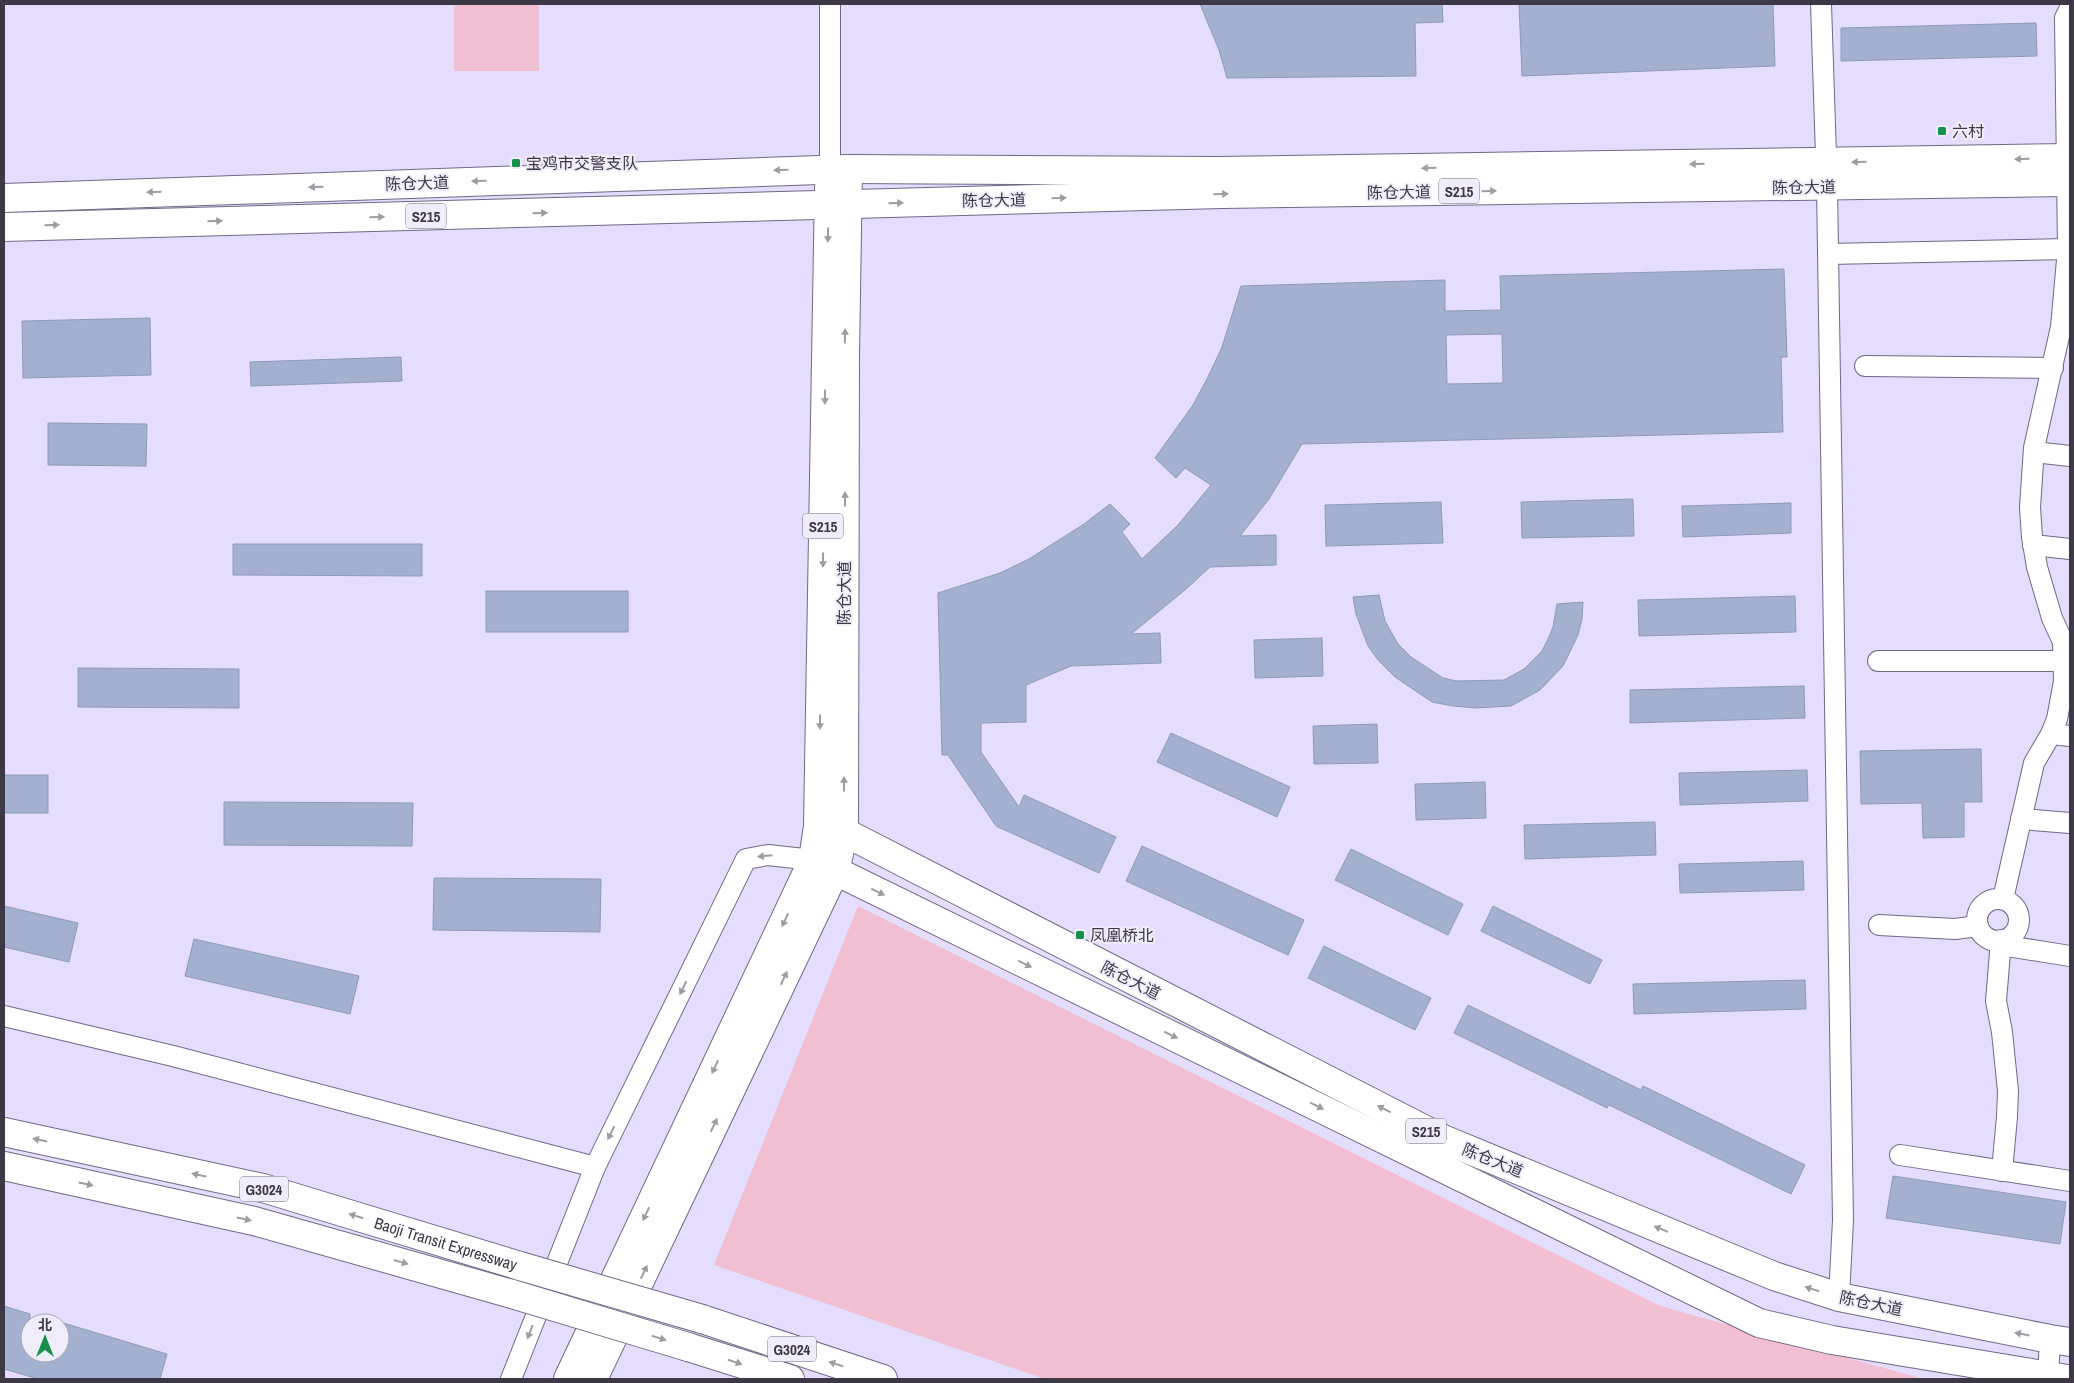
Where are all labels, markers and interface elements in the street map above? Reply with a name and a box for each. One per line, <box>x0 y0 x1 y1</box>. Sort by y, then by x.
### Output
place label: 六村 <box>1952 120 1984 142</box>
marker: 六村 <box>1936 125 1948 137</box>
place label: 宝鸡市交警支队 <box>526 152 638 174</box>
one-way arrow <box>2013 155 2029 163</box>
marker: 宝鸡市交警支队 <box>510 157 522 169</box>
one-way arrow <box>1851 158 1867 166</box>
one-way arrow <box>1688 161 1704 169</box>
one-way arrow <box>1421 164 1437 172</box>
one-way arrow <box>773 166 789 174</box>
street label: 陈仓大道 <box>385 171 449 195</box>
street label: 陈仓大道 <box>1772 175 1836 199</box>
one-way arrow <box>471 177 487 185</box>
road number: S215 <box>1439 178 1479 204</box>
street label: 陈仓大道 <box>1367 180 1431 204</box>
one-way arrow <box>308 183 324 191</box>
one-way arrow <box>1481 187 1497 195</box>
street label: 陈仓大道 <box>962 188 1026 212</box>
one-way arrow <box>146 189 162 197</box>
one-way arrow <box>1213 190 1229 198</box>
one-way arrow <box>1051 194 1067 202</box>
one-way arrow <box>889 198 905 206</box>
road number: S215 <box>406 204 446 228</box>
one-way arrow <box>532 209 548 217</box>
one-way arrow <box>370 213 386 221</box>
one-way arrow <box>207 217 223 225</box>
one-way arrow <box>45 221 61 229</box>
one-way arrow <box>824 227 832 243</box>
one-way arrow <box>841 328 849 344</box>
one-way arrow <box>821 389 829 405</box>
one-way arrow <box>841 490 849 506</box>
road number: S215 <box>803 514 843 538</box>
one-way arrow <box>818 552 826 568</box>
street label: 陈仓大道 <box>833 561 855 625</box>
one-way arrow <box>816 714 824 730</box>
one-way arrow <box>840 775 848 791</box>
one-way arrow <box>757 853 773 861</box>
one-way arrow <box>871 888 886 897</box>
one-way arrow <box>781 913 789 927</box>
place label: 凤凰桥北 <box>1090 924 1154 946</box>
marker: 凤凰桥北 <box>1074 929 1086 941</box>
street label: 陈仓大道 <box>1097 956 1165 1004</box>
one-way arrow <box>1017 960 1032 968</box>
one-way arrow <box>779 971 788 986</box>
one-way arrow <box>679 981 687 995</box>
one-way arrow <box>1163 1031 1178 1039</box>
one-way arrow <box>711 1060 719 1074</box>
one-way arrow <box>1309 1102 1324 1110</box>
one-way arrow <box>1376 1105 1391 1113</box>
one-way arrow <box>710 1118 718 1132</box>
road number: S215 <box>1406 1118 1446 1144</box>
one-way arrow <box>607 1126 615 1141</box>
one-way arrow <box>32 1136 47 1144</box>
street label: 陈仓大道 <box>1459 1138 1527 1182</box>
one-way arrow <box>190 1170 206 1178</box>
road number: G3024 <box>240 1176 288 1202</box>
one-way arrow <box>78 1180 93 1188</box>
one-way arrow <box>642 1207 650 1221</box>
street label: Baoji Transit Expressway <box>372 1211 520 1276</box>
one-way arrow <box>348 1212 363 1220</box>
one-way arrow <box>237 1215 252 1223</box>
one-way arrow <box>1654 1225 1668 1233</box>
one-way arrow <box>393 1259 408 1267</box>
one-way arrow <box>640 1265 648 1279</box>
one-way arrow <box>1804 1284 1819 1292</box>
street label: 陈仓大道 <box>1837 1286 1905 1320</box>
north arrow <box>20 1313 70 1363</box>
text: 北 <box>38 1316 52 1334</box>
one-way arrow <box>525 1325 533 1340</box>
one-way arrow <box>2014 1329 2030 1337</box>
one-way arrow <box>652 1335 667 1343</box>
road number: G3024 <box>768 1336 816 1362</box>
one-way arrow <box>727 1358 742 1366</box>
one-way arrow <box>829 1360 844 1367</box>

